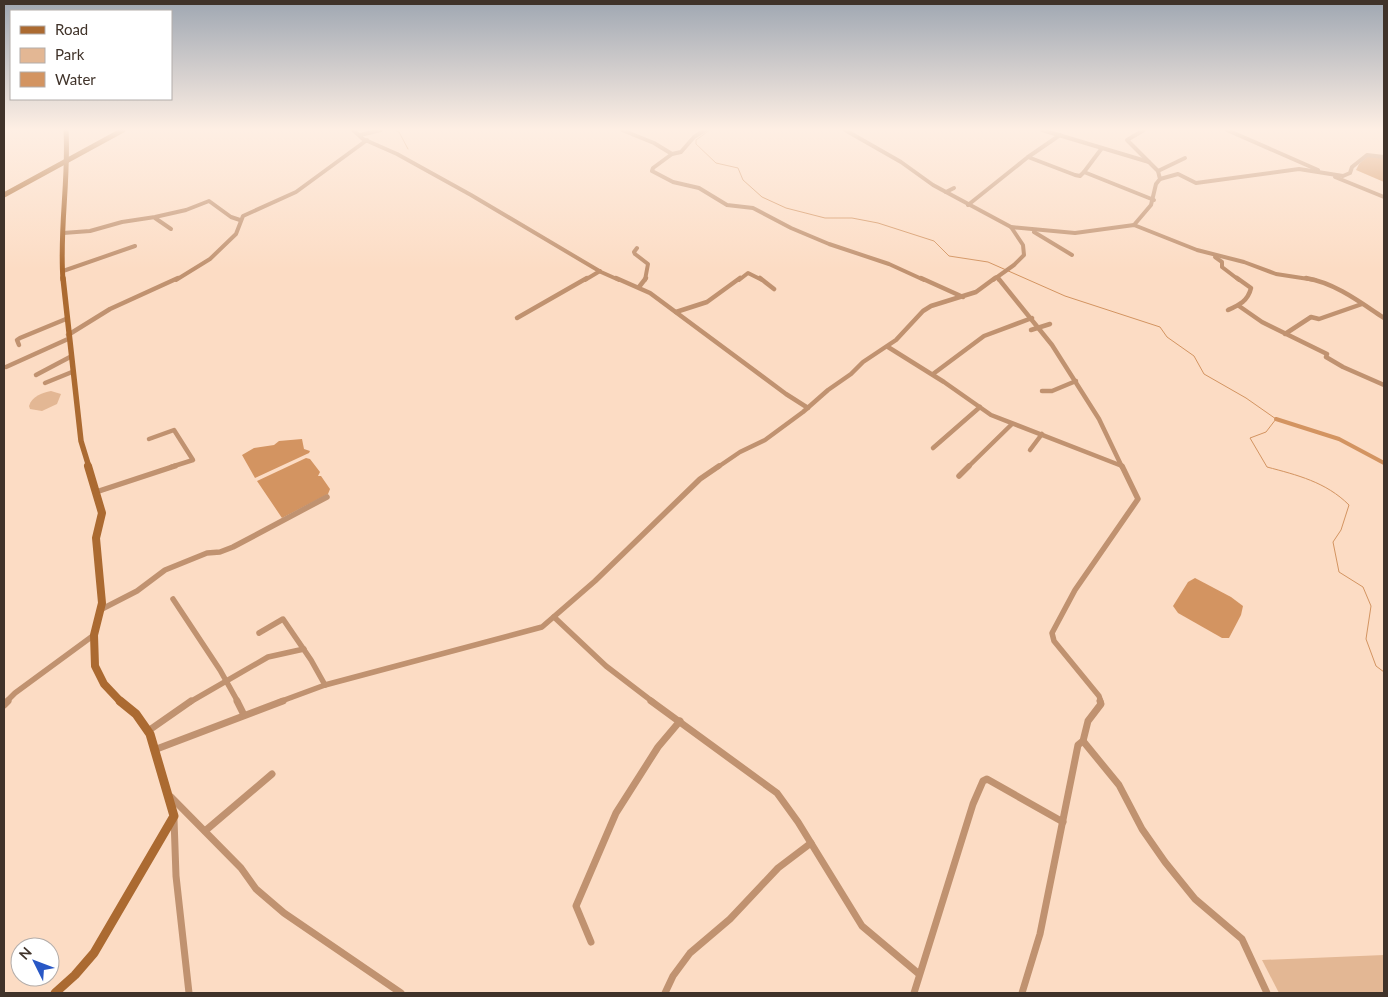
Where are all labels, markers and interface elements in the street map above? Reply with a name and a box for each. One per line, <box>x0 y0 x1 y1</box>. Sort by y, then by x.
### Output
legend <box>10 10 172 100</box>
text: Road <box>55 20 88 38</box>
text: Park <box>55 45 85 63</box>
text: Water <box>55 70 96 88</box>
north arrow <box>10 937 60 987</box>
text: N <box>15 943 35 963</box>

